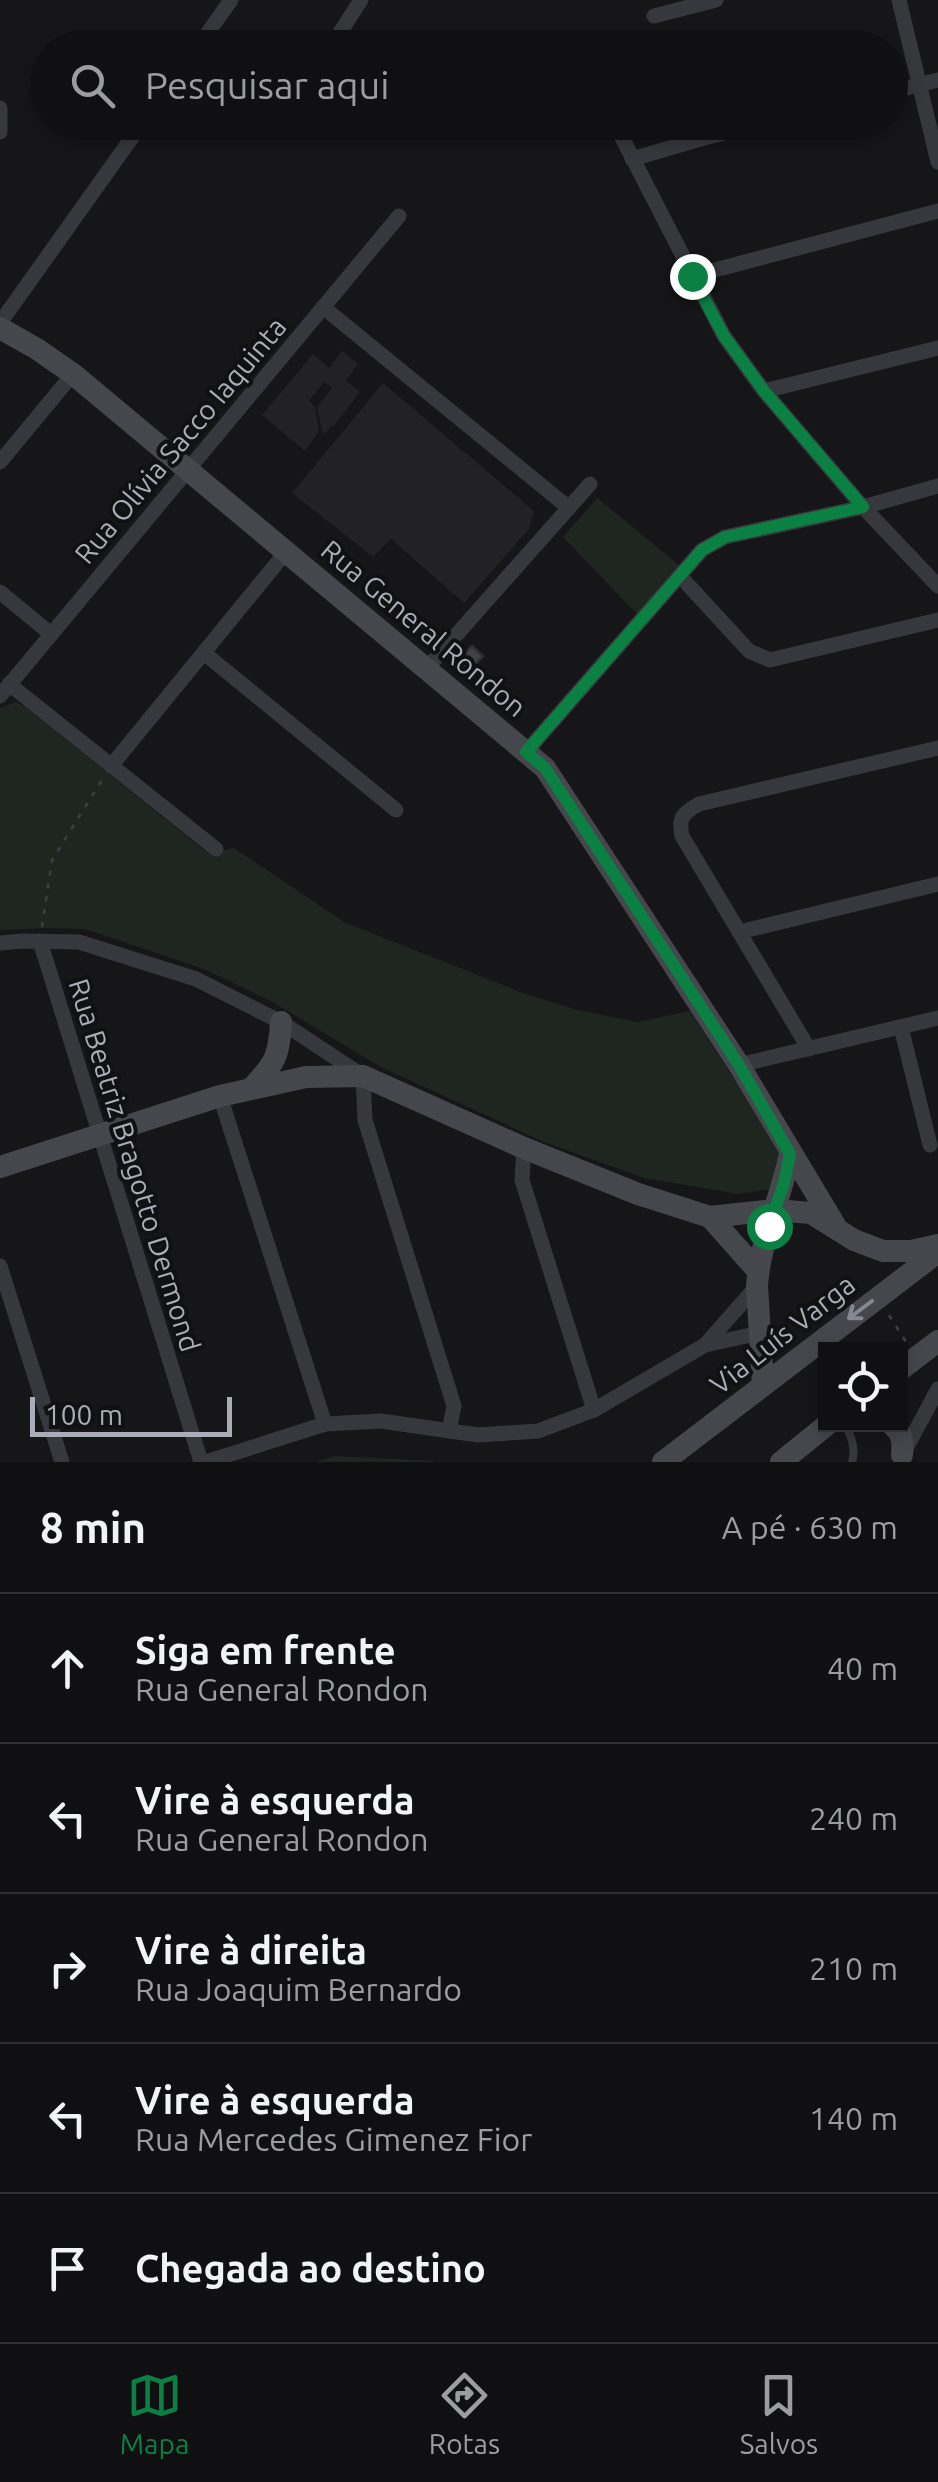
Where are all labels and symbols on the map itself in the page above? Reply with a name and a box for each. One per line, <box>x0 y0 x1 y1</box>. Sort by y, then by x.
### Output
route end <box>670 254 716 300</box>
street label: Rua Olívia Sacco Iaquinta <box>68 311 292 569</box>
street label: Rua General Rondon <box>316 534 532 722</box>
street label: Rua Beatriz Bragotto Dermond <box>63 975 207 1355</box>
route start <box>747 1204 793 1250</box>
street label: Via Luís Varga <box>704 1268 860 1400</box>
one-way arrow <box>847 1300 874 1321</box>
scale bar <box>30 1392 232 1436</box>

